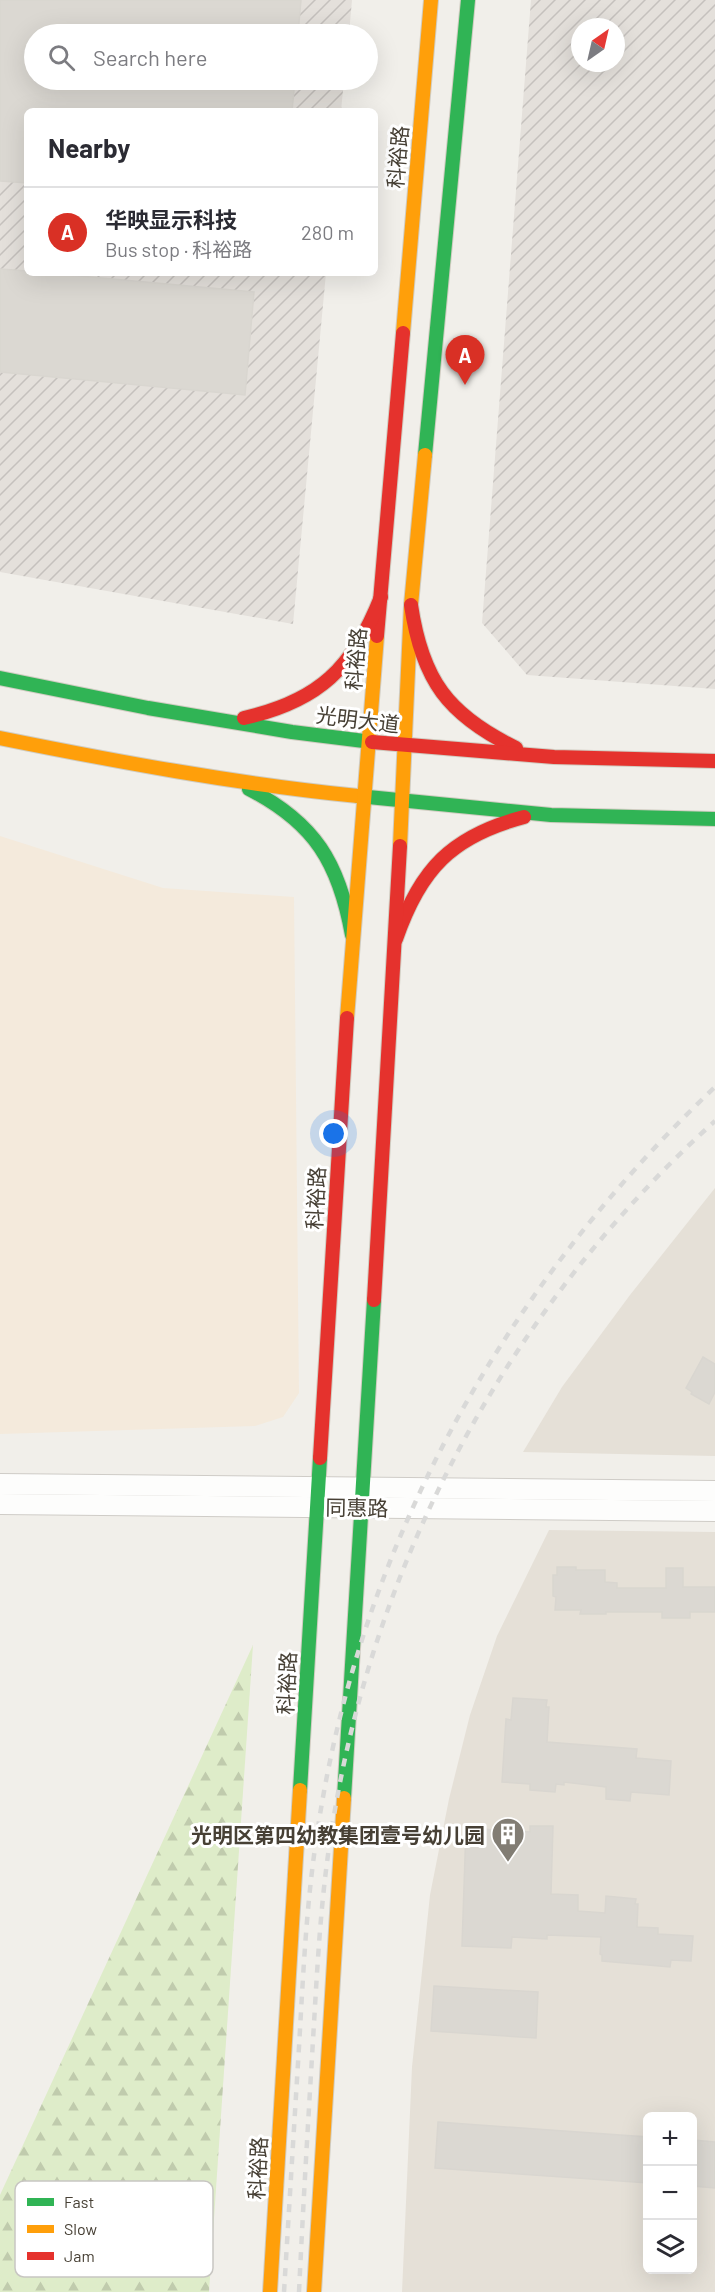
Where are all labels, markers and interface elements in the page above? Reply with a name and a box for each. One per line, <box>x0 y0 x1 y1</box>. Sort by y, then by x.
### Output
north arrow <box>571 18 625 72</box>
search box <box>24 24 378 90</box>
icon: search <box>45 41 78 74</box>
text: Search here <box>93 44 207 70</box>
street label: 科裕路 <box>382 125 412 189</box>
text: Nearby <box>48 132 130 163</box>
text: 华映显示科技 <box>105 206 237 232</box>
text: A <box>61 220 74 244</box>
text: 280 m <box>301 220 354 244</box>
text: Bus stop · 科裕路 <box>105 237 252 261</box>
pin: A <box>446 336 484 385</box>
street label: 科裕路 <box>340 627 370 691</box>
street label: 光明大道 <box>315 701 401 737</box>
your location <box>319 1119 348 1148</box>
street label: 科裕路 <box>301 1166 329 1230</box>
street label: 同惠路 <box>325 1494 389 1520</box>
street label: 科裕路 <box>272 1651 300 1715</box>
building icon: 光明区第四幼教集团壹号幼儿园 <box>490 1816 526 1863</box>
place label: 光明区第四幼教集团壹号幼儿园 <box>191 1822 485 1847</box>
map controls <box>643 2112 697 2274</box>
button: + <box>643 2112 697 2166</box>
street label: 科裕路 <box>243 2136 271 2200</box>
button: − <box>643 2166 697 2220</box>
legend <box>15 2181 213 2277</box>
text: Fast <box>64 2192 94 2211</box>
text: Slow <box>64 2219 97 2238</box>
button: layers <box>643 2220 697 2274</box>
text: Jam <box>64 2246 95 2265</box>

